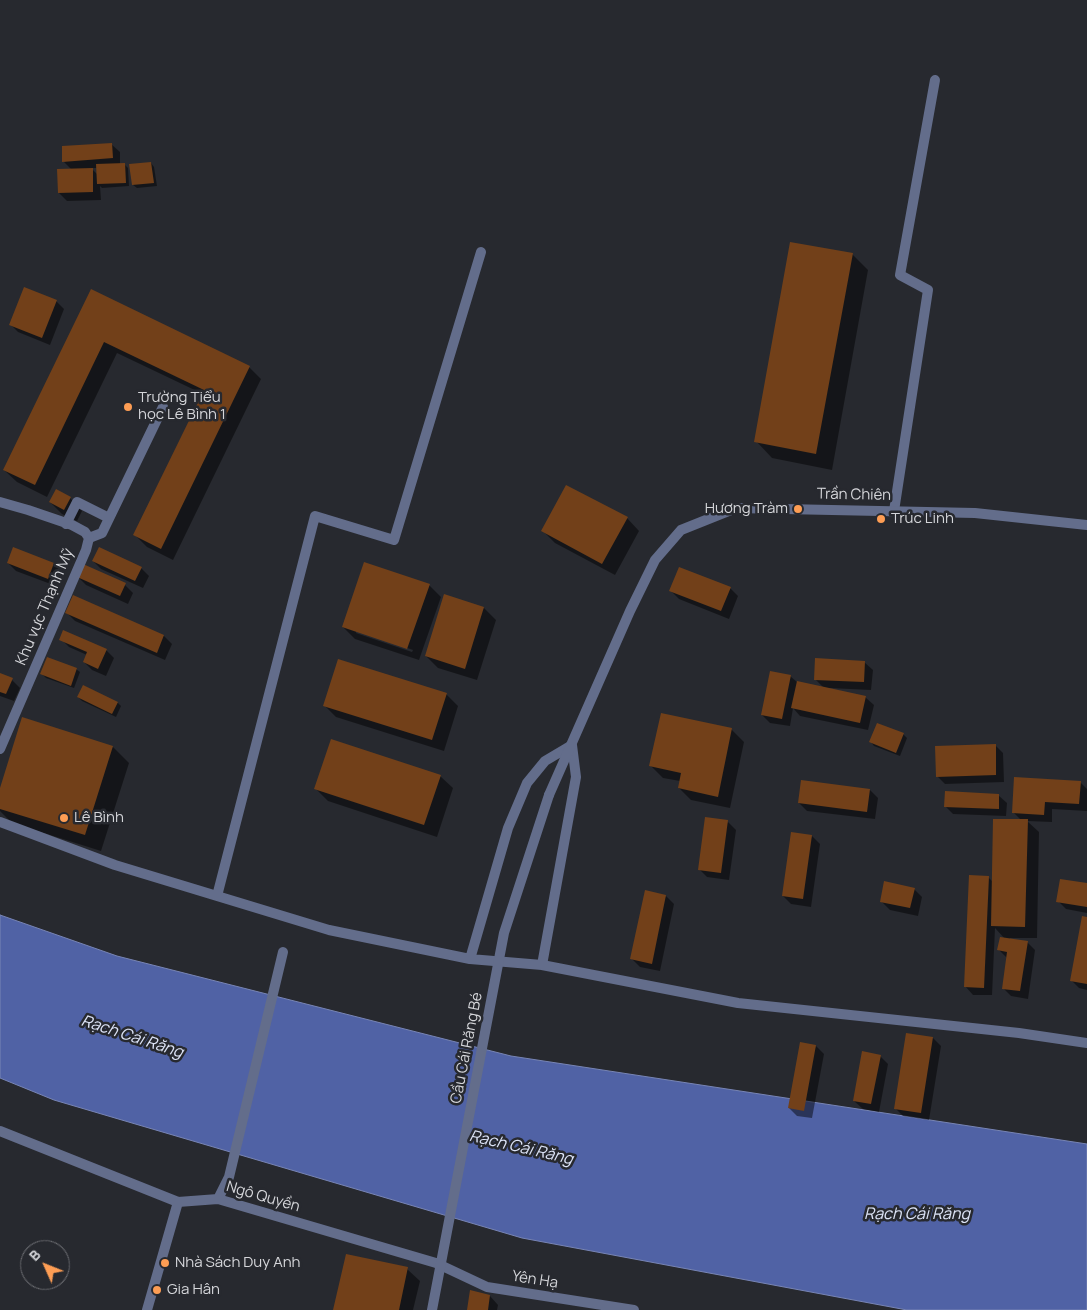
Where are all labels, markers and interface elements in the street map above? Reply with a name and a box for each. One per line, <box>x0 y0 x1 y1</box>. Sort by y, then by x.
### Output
place label: Trường Tiểu học Lê Bình 1 <box>138 389 226 424</box>
marker: Trường Tiểu học Lê Bình 1 <box>122 401 134 413</box>
street label: Trần Chiên <box>817 485 891 505</box>
place label: Hương Tràm <box>705 500 788 518</box>
marker: Hương Tràm <box>792 503 804 515</box>
place label: Trúc Linh <box>891 510 954 528</box>
marker: Trúc Linh <box>875 513 887 525</box>
street label: Khu vực Thạnh Mỹ <box>12 546 78 668</box>
place label: Lê Bình <box>74 809 124 827</box>
marker: Lê Bình <box>58 812 70 824</box>
street label: Cầu Cái Răng Bé <box>447 991 487 1105</box>
water label: Rạch Cái Răng <box>79 1012 185 1062</box>
water label: Rạch Cái Răng <box>467 1127 575 1169</box>
street label: Ngô Quyền <box>224 1178 302 1216</box>
water label: Rạch Cái Răng <box>864 1205 970 1225</box>
north arrow <box>20 1240 70 1290</box>
text: B <box>25 1245 44 1265</box>
place label: Nhà Sách Duy Anh <box>175 1254 301 1272</box>
marker: Nhà Sách Duy Anh <box>159 1257 171 1269</box>
street label: Yên Hạ <box>511 1267 559 1293</box>
place label: Gia Hân <box>167 1281 220 1299</box>
marker: Gia Hân <box>151 1284 163 1296</box>

